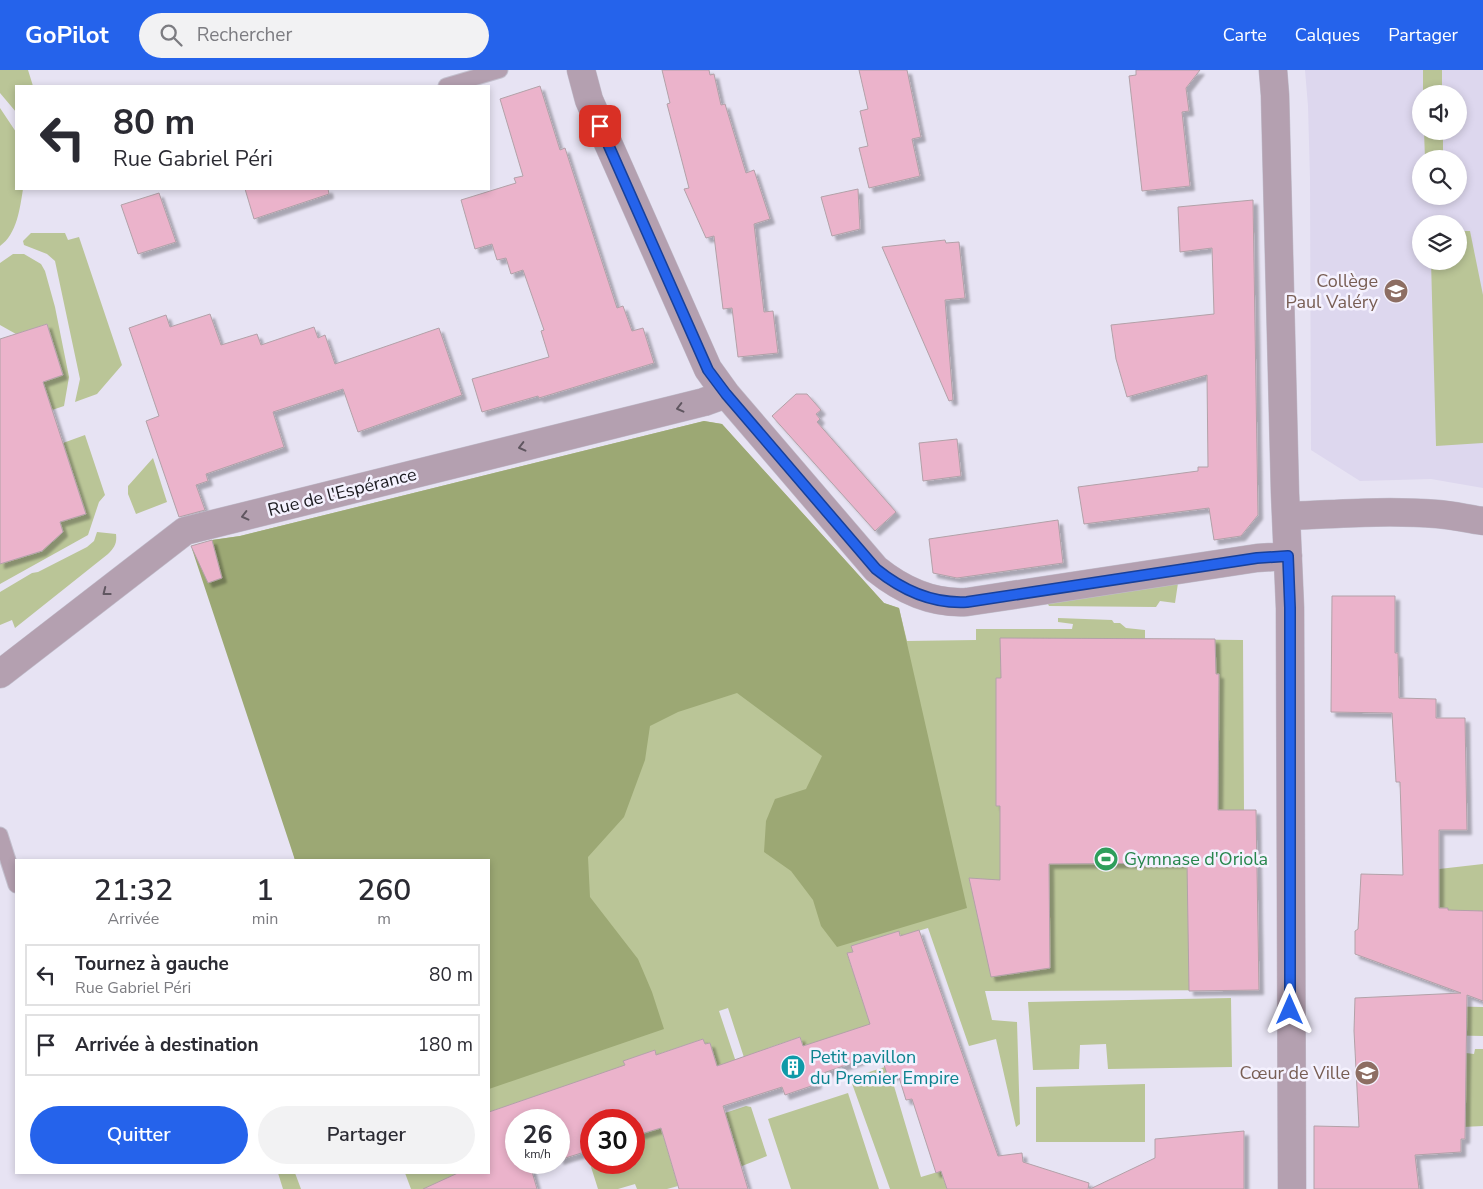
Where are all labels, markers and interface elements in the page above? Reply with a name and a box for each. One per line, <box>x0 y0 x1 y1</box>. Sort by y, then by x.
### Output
search box <box>139 13 489 58</box>
text: GoPilot <box>25 19 109 51</box>
icon: search <box>157 21 185 49</box>
text: Rechercher <box>197 22 292 48</box>
text: Carte <box>1223 23 1267 47</box>
text: Calques <box>1295 23 1360 47</box>
text: Partager <box>1388 23 1458 47</box>
map controls <box>1412 85 1467 270</box>
button: sound <box>1412 85 1467 140</box>
text: 80 m <box>113 99 195 146</box>
icon: left <box>30 105 95 170</box>
pin <box>579 105 621 147</box>
icon: arrive <box>586 112 614 140</box>
text: Rue Gabriel Péri <box>113 144 273 174</box>
button: search <box>1412 150 1467 205</box>
button: layers <box>1412 215 1467 270</box>
place label: Collège Paul Valéry <box>1285 269 1379 314</box>
school or university icon: Collège Paul Valéry <box>1383 278 1409 304</box>
one-way arrow <box>675 402 684 413</box>
one-way arrow <box>517 441 526 452</box>
street label: Rue de l'Espérance <box>265 462 419 522</box>
one-way arrow <box>241 510 250 521</box>
one-way arrow <box>103 587 112 595</box>
sports icon: Gymnase d'Oriola <box>1093 846 1119 872</box>
place label: Gymnase d'Oriola <box>1124 847 1268 871</box>
text: 21:32 <box>94 870 173 911</box>
text: 1 <box>256 870 274 911</box>
text: 260 <box>357 870 411 911</box>
text: Arrivée <box>107 908 159 930</box>
text: min <box>252 908 278 930</box>
text: m <box>377 908 391 930</box>
text: Tournez à gauche <box>75 951 229 977</box>
icon: left <box>32 961 60 989</box>
text: 80 m <box>429 962 473 988</box>
text: Rue Gabriel Péri <box>75 977 191 999</box>
position arrow <box>1263 983 1315 1035</box>
icon: arrive <box>32 1031 60 1059</box>
text: Arrivée à destination <box>75 1032 259 1058</box>
text: 180 m <box>418 1032 473 1058</box>
place label: Petit pavillon du Premier Empire <box>810 1045 959 1090</box>
building icon: Petit pavillon du Premier Empire <box>780 1054 806 1080</box>
school or university icon: Cœur de Ville <box>1354 1060 1380 1086</box>
place label: Cœur de Ville <box>1240 1061 1350 1085</box>
button: Quitter <box>30 1106 248 1164</box>
button: Partager <box>258 1106 475 1164</box>
speed limit sign: 30 <box>580 1109 645 1174</box>
text: 26 <box>522 1118 553 1152</box>
text: km/h <box>524 1146 551 1162</box>

